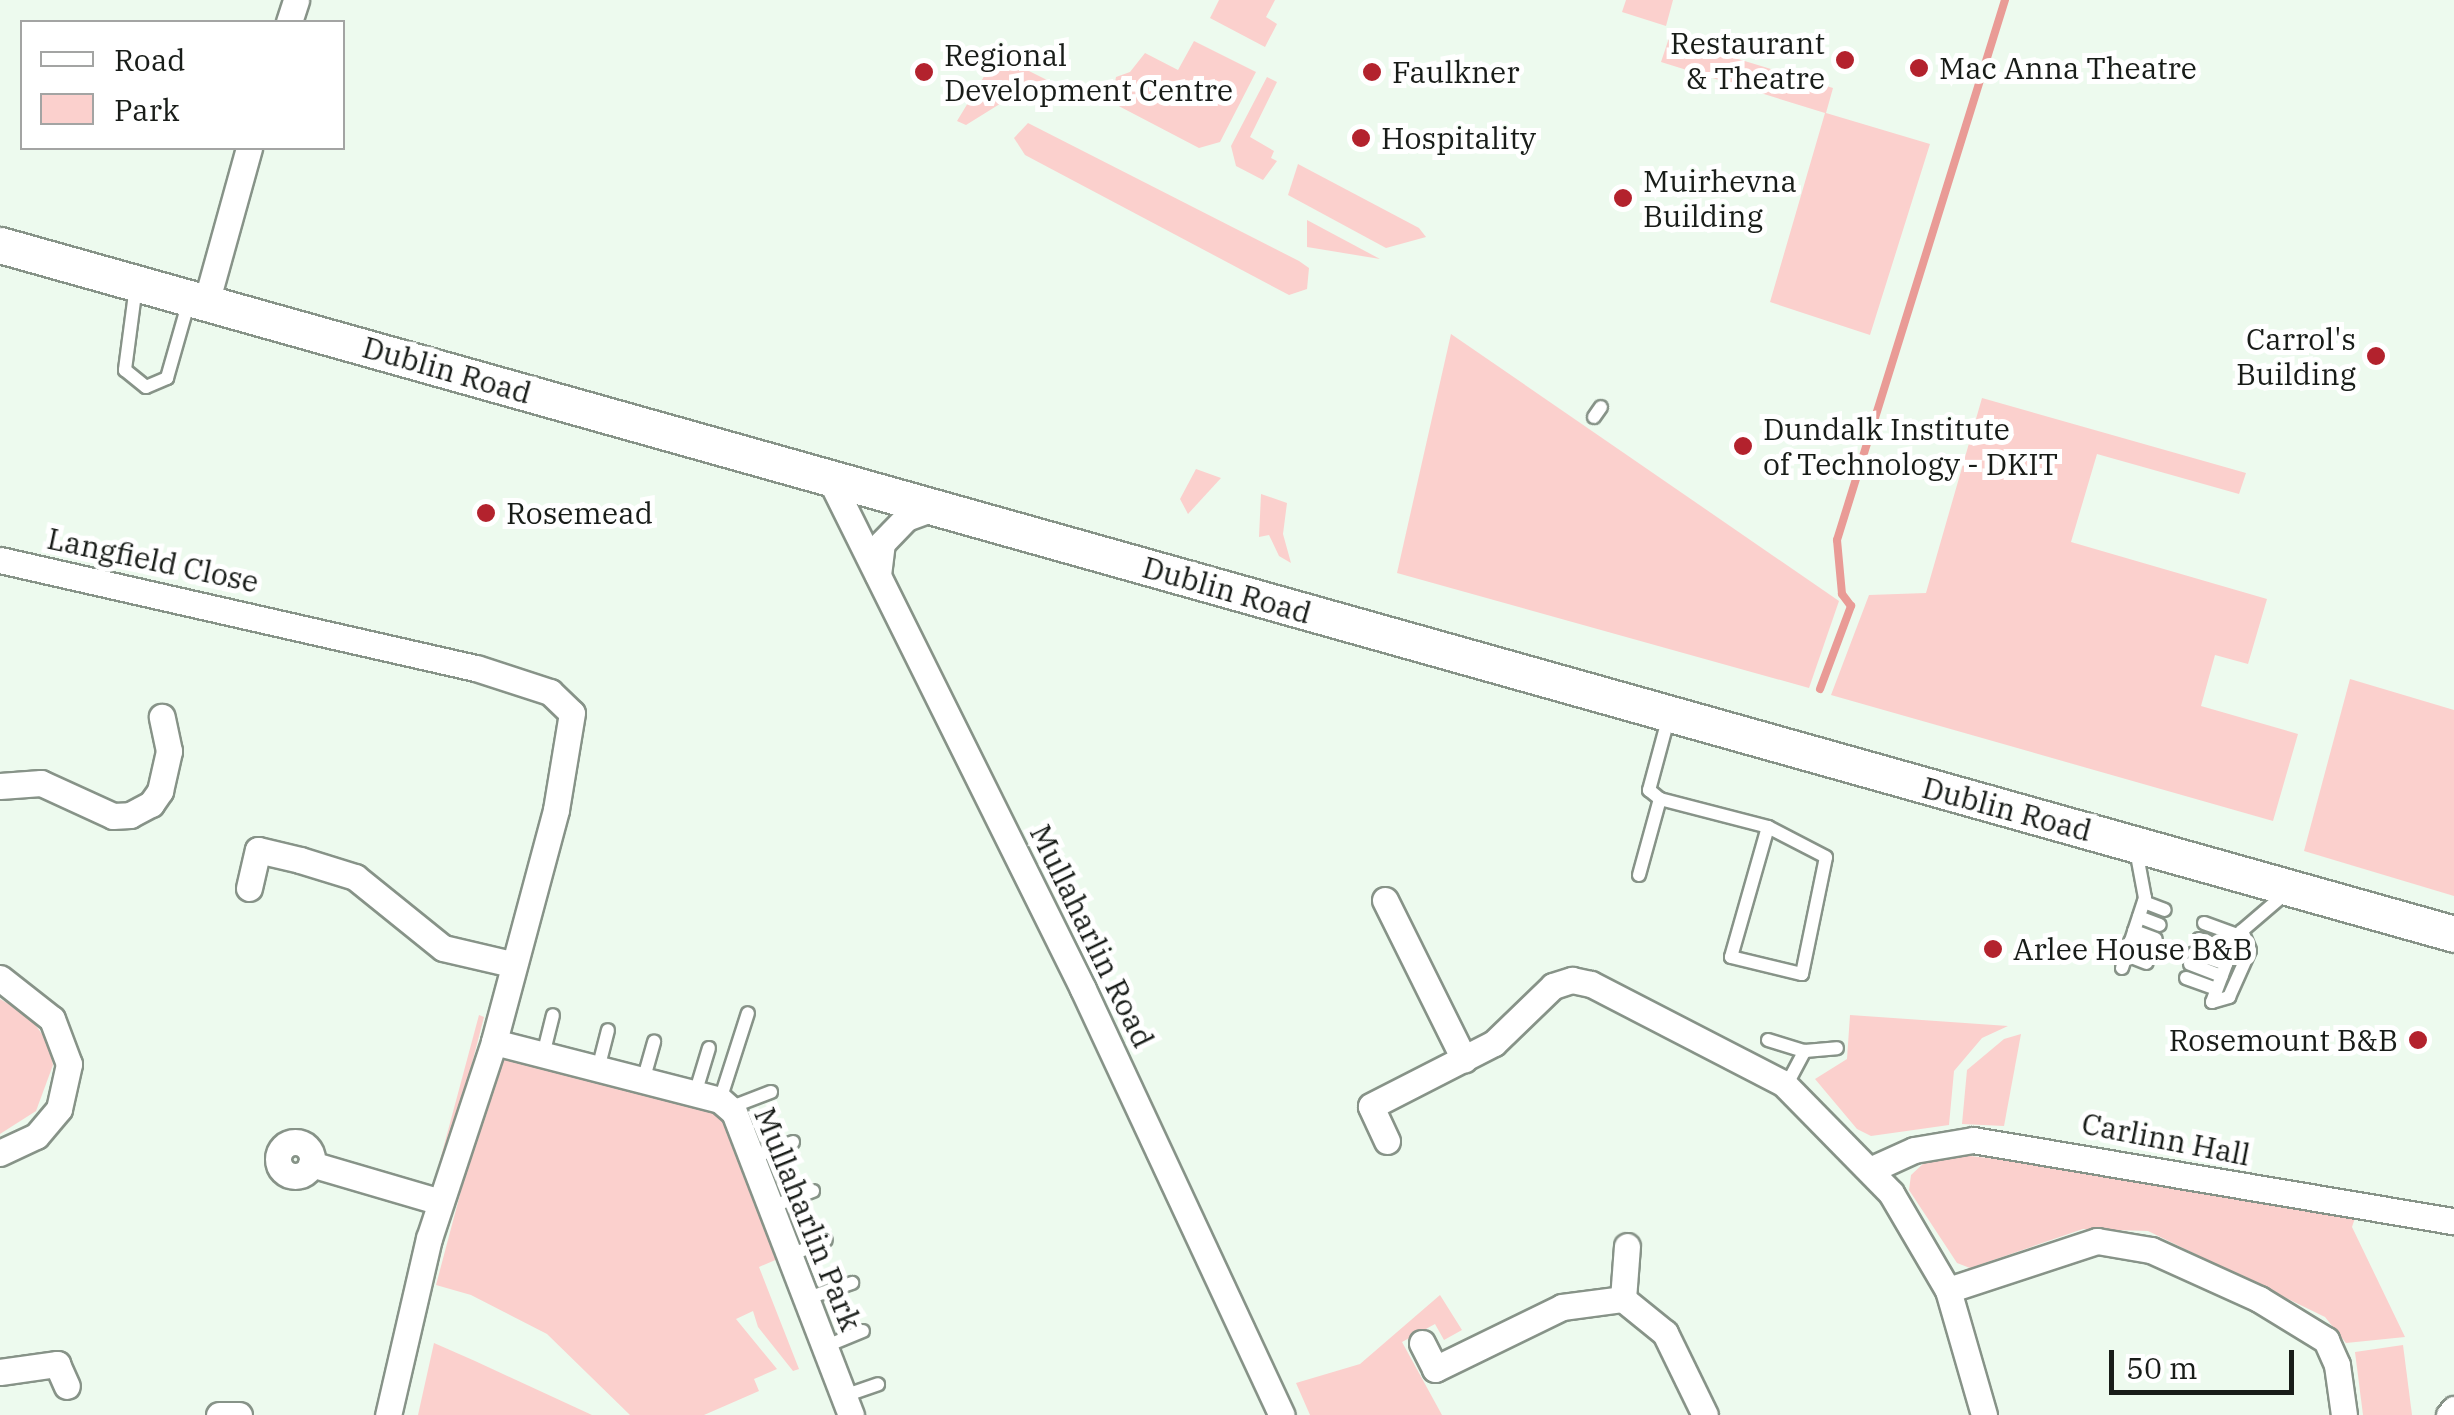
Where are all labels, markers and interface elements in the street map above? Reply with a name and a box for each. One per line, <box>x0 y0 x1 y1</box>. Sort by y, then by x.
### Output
legend <box>20 20 345 150</box>
place label: Restaurant & Theatre <box>1670 25 1825 96</box>
place label: Regional Development Centre <box>944 37 1233 108</box>
text: Road <box>114 40 186 79</box>
marker: Restaurant & Theatre <box>1834 49 1856 71</box>
place label: Mac Anna Theatre <box>1939 50 2197 86</box>
place label: Faulkner <box>1392 54 1519 90</box>
marker: Mac Anna Theatre <box>1908 57 1930 79</box>
marker: Regional Development Centre <box>913 61 935 83</box>
marker: Faulkner <box>1361 61 1383 83</box>
text: Park <box>114 90 180 129</box>
place label: Hospitality <box>1381 120 1536 156</box>
marker: Hospitality <box>1350 127 1372 149</box>
place label: Muirhevna Building <box>1643 163 1797 234</box>
marker: Muirhevna Building <box>1612 187 1634 209</box>
place label: Carrol's Building <box>2236 321 2356 392</box>
street label: Dublin Road <box>358 329 536 411</box>
marker: Carrol's Building <box>2365 345 2387 367</box>
place label: Dundalk Institute of Technology - DKIT <box>1763 411 2058 482</box>
marker: Dundalk Institute of Technology - DKIT <box>1732 435 1754 457</box>
place label: Rosemead <box>506 495 653 531</box>
marker: Rosemead <box>475 502 497 524</box>
street label: Langfield Close <box>44 520 262 600</box>
street label: Dublin Road <box>1138 549 1316 631</box>
street label: Dublin Road <box>1918 769 2096 849</box>
street label: Mullaharlin Road <box>1022 819 1162 1053</box>
place label: Arlee House B&B <box>2013 931 2253 967</box>
marker: Arlee House B&B <box>1982 938 2004 960</box>
place label: Rosemount B&B <box>2169 1022 2398 1058</box>
marker: Rosemount B&B <box>2407 1029 2429 1051</box>
street label: Mullaharlin Park <box>747 1102 869 1336</box>
street label: Carlinn Hall <box>2079 1105 2253 1173</box>
scale bar <box>2114 1330 2299 1392</box>
text: 50 m <box>2126 1348 2198 1387</box>

